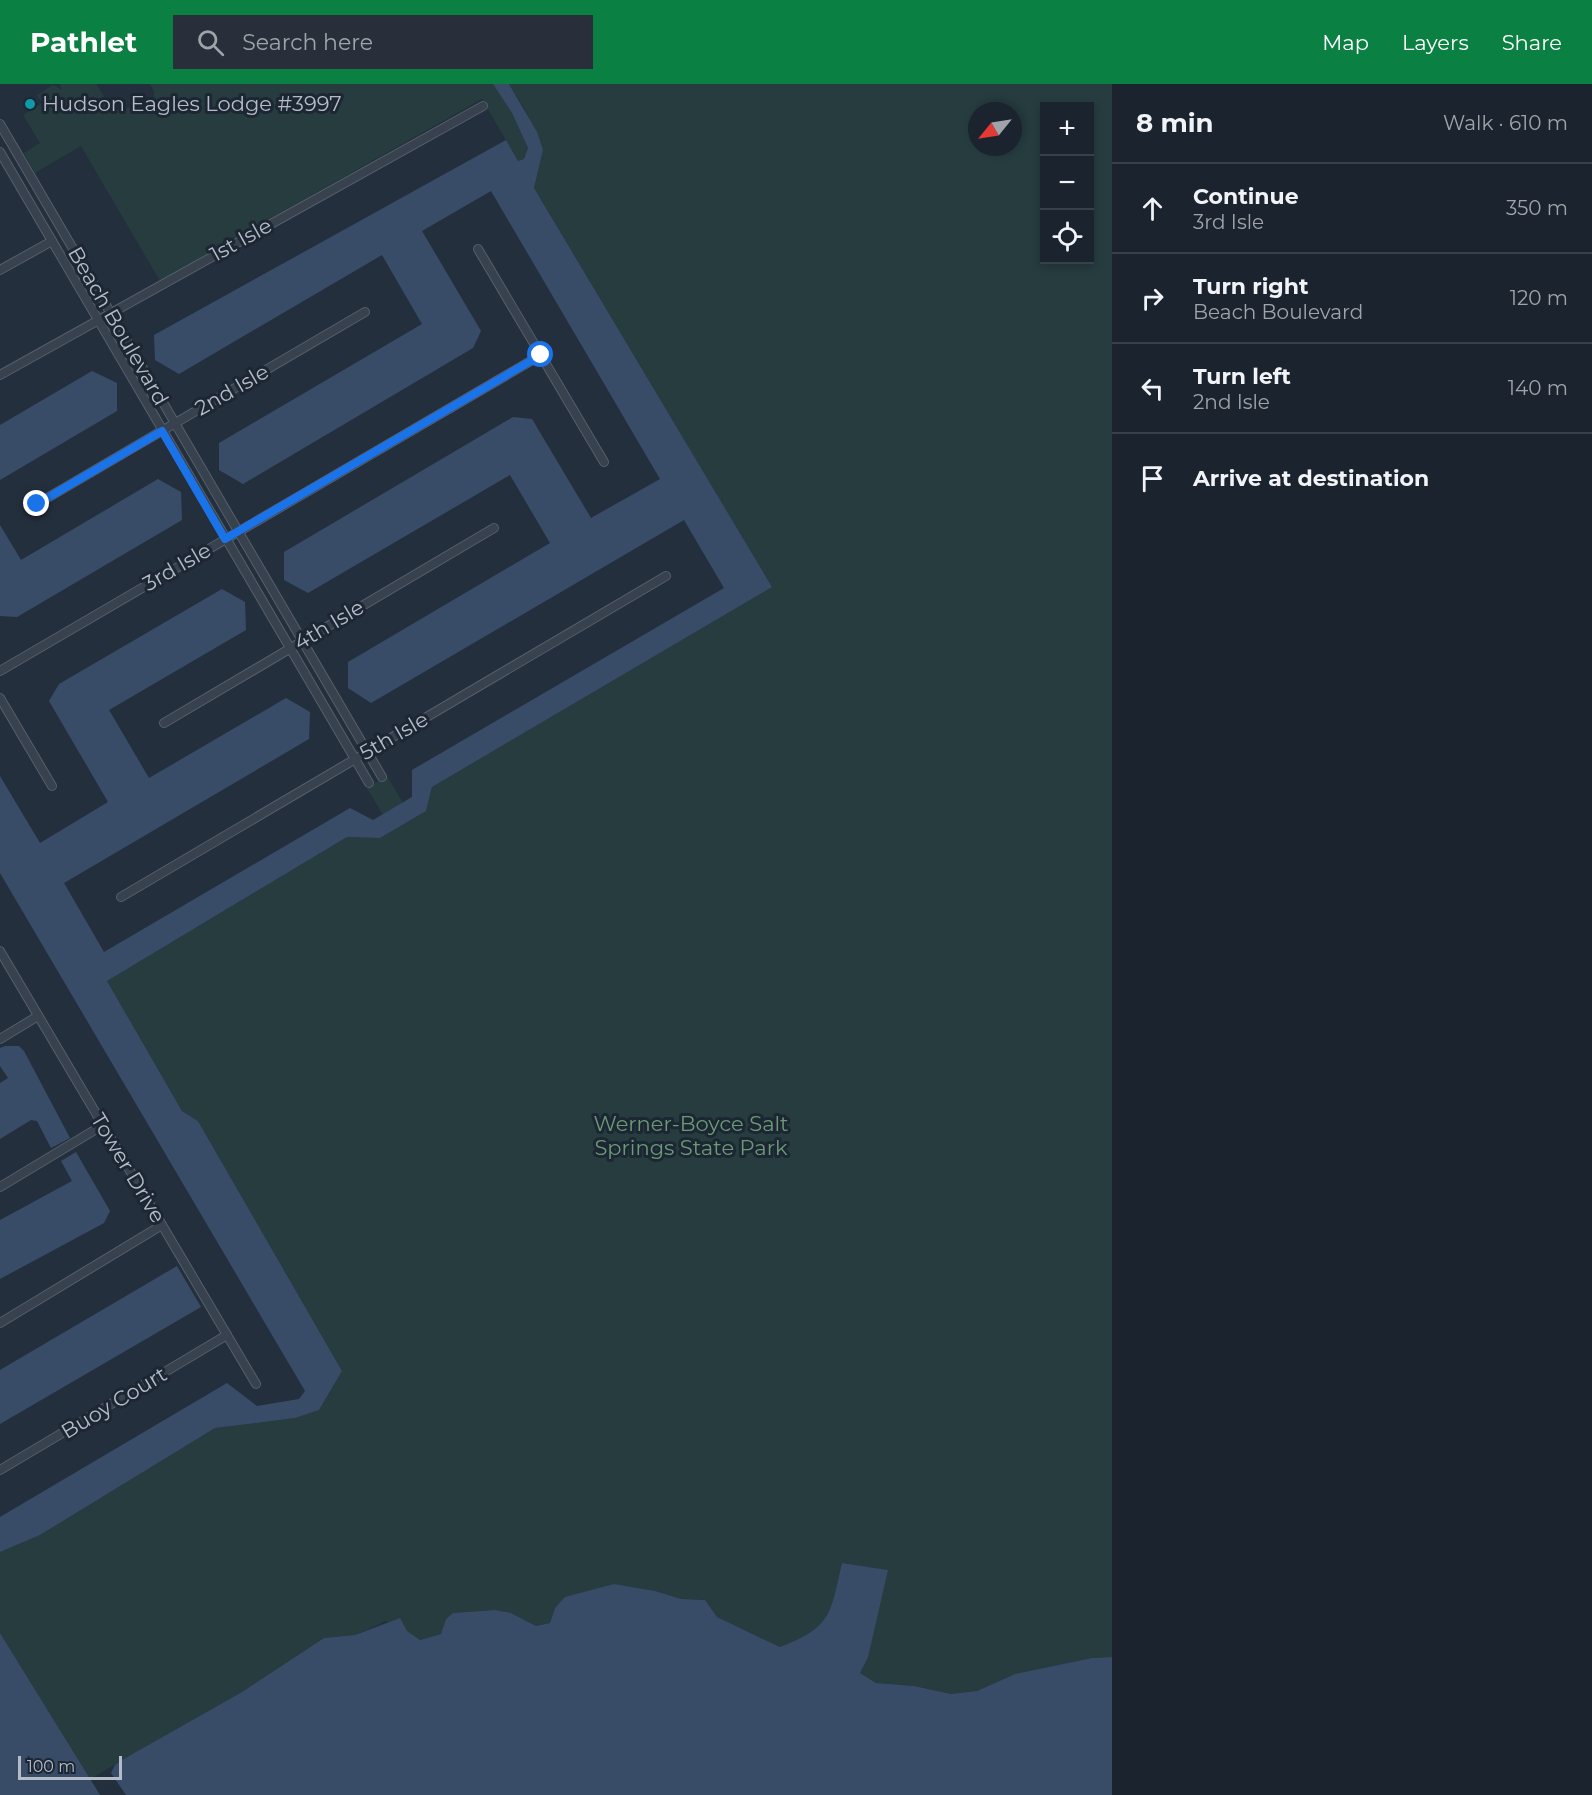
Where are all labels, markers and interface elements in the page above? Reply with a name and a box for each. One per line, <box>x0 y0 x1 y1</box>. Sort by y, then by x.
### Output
search box <box>173 15 593 69</box>
text: Pathlet <box>30 25 137 59</box>
icon: search <box>194 26 227 59</box>
text: Search here <box>242 29 373 56</box>
text: Map <box>1322 30 1369 55</box>
text: Layers <box>1402 30 1469 55</box>
text: Share <box>1502 30 1562 55</box>
place label: Hudson Eagles Lodge #3997 <box>42 91 342 116</box>
marker: Hudson Eagles Lodge #3997 <box>23 97 37 111</box>
north arrow <box>968 102 1022 156</box>
map controls <box>1040 102 1094 264</box>
button: + <box>1040 102 1094 156</box>
text: 8 min <box>1136 107 1214 139</box>
text: Walk · 610 m <box>1443 111 1568 135</box>
button: − <box>1040 156 1094 210</box>
text: Continue <box>1193 183 1299 210</box>
icon: ahead <box>1136 192 1169 225</box>
text: 350 m <box>1506 196 1568 220</box>
button: locate <box>1040 210 1094 264</box>
text: 3rd Isle <box>1193 210 1264 234</box>
street label: 1st Isle <box>205 212 276 267</box>
street label: Beach Boulevard <box>63 242 174 409</box>
text: Turn right <box>1193 273 1308 300</box>
icon: right <box>1136 282 1169 315</box>
text: 120 m <box>1510 286 1568 310</box>
text: Beach Boulevard <box>1193 300 1363 324</box>
route start <box>527 341 553 367</box>
street label: 2nd Isle <box>191 359 273 421</box>
text: Turn left <box>1193 363 1291 390</box>
icon: left <box>1136 372 1169 405</box>
text: 140 m <box>1508 376 1568 400</box>
text: 2nd Isle <box>1193 390 1270 414</box>
icon: arrive <box>1136 462 1169 495</box>
text: Arrive at destination <box>1193 465 1429 492</box>
route end <box>23 490 49 516</box>
street label: 3rd Isle <box>138 537 215 596</box>
street label: 4th Isle <box>289 594 368 655</box>
street label: 5th Isle <box>355 706 432 765</box>
street label: Tower Drive <box>86 1108 171 1227</box>
park label: Werner-Boyce Salt Springs State Park <box>593 1111 789 1160</box>
street label: Buoy Court <box>56 1361 171 1444</box>
scale bar <box>18 1753 122 1780</box>
text: 100 m <box>27 1757 75 1776</box>

